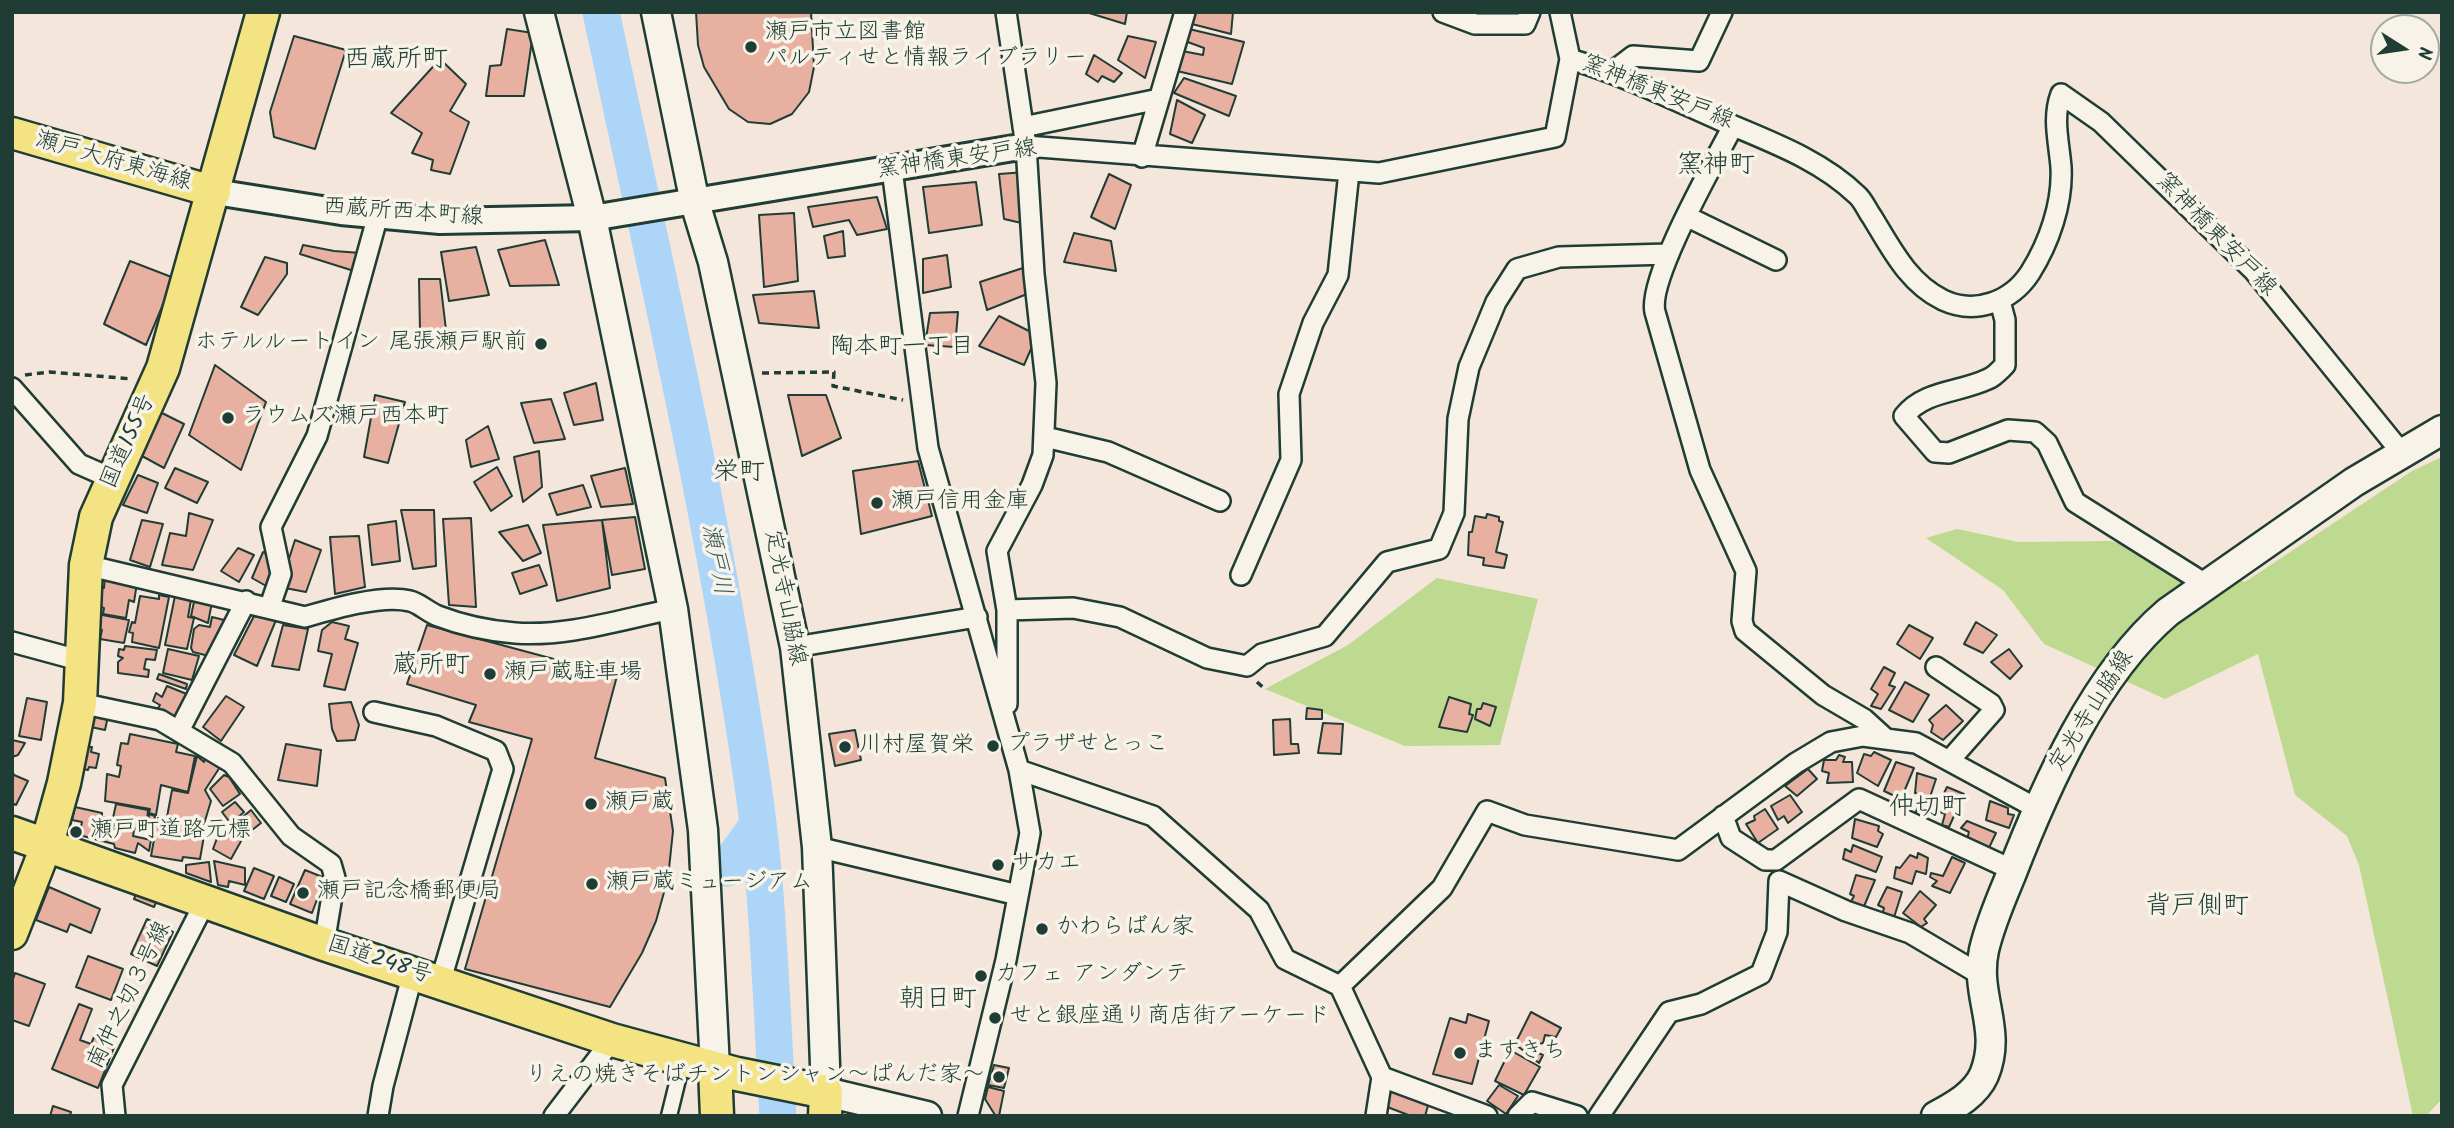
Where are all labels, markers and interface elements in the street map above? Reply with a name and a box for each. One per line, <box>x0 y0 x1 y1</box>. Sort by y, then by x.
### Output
north arrow <box>2370 14 2440 84</box>
place label: 瀬戸市立図書館 パルティせと情報ライブラリー <box>765 20 1087 74</box>
marker: 瀬戸市立図書館 パルティせと情報ライブラリー <box>743 39 759 55</box>
text: N <box>2408 44 2440 62</box>
district label: 西蔵所町 <box>344 46 448 78</box>
street label: 窯神橋東安戸線 <box>1577 51 1737 137</box>
street label: 瀬戸大府東海線 <box>32 128 194 198</box>
street label: 窯神橋東安戸線 <box>875 136 1039 186</box>
district label: 窯神町 <box>1677 152 1755 184</box>
street label: 窯神橋東安戸線 <box>2149 169 2281 303</box>
street label: 西蔵所西本町線 <box>322 195 484 233</box>
place label: ホテルルートイン 尾張瀬戸駅前 <box>195 330 527 358</box>
district label: 陶本町一丁目 <box>830 335 974 363</box>
marker: ホテルルートイン 尾張瀬戸駅前 <box>533 336 549 352</box>
street label: 国道155号 <box>97 390 163 494</box>
place label: ラウムズ瀬戸西本町 <box>242 404 449 432</box>
marker: ラウムズ瀬戸西本町 <box>220 410 236 426</box>
district label: 栄町 <box>713 459 765 491</box>
place label: 瀬戸信用金庫 <box>891 489 1029 517</box>
marker: 瀬戸信用金庫 <box>869 495 885 511</box>
water label: 瀬戸川 <box>693 522 735 598</box>
street label: 定光寺山脇線 <box>756 528 810 668</box>
street label: 定光寺山脇線 <box>2045 646 2141 778</box>
district label: 蔵所町 <box>392 652 470 684</box>
place label: 瀬戸蔵駐車場 <box>504 660 642 688</box>
marker: 瀬戸蔵駐車場 <box>482 666 498 682</box>
place label: プラザせとっこ <box>1007 732 1168 760</box>
place label: 川村屋賀栄 <box>859 733 974 761</box>
marker: プラザせとっこ <box>985 738 1001 754</box>
marker: 川村屋賀栄 <box>837 739 853 755</box>
place label: 瀬戸蔵 <box>605 790 674 818</box>
district label: 仲切町 <box>1889 794 1967 826</box>
marker: 瀬戸蔵 <box>583 796 599 812</box>
place label: 瀬戸町道路元標 <box>90 818 251 846</box>
marker: 瀬戸町道路元標 <box>68 824 84 840</box>
place label: サカエ <box>1012 851 1081 879</box>
marker: サカエ <box>990 857 1006 873</box>
place label: 瀬戸蔵ミュージアム <box>606 870 813 898</box>
marker: 瀬戸蔵ミュージアム <box>584 876 600 892</box>
place label: 瀬戸記念橋郵便局 <box>317 879 501 907</box>
marker: 瀬戸記念橋郵便局 <box>295 885 311 901</box>
district label: 背戸側町 <box>2145 893 2249 925</box>
place label: かわらばん家 <box>1056 915 1194 943</box>
street label: 南仲之切３号線 <box>83 918 179 1074</box>
marker: かわらばん家 <box>1034 921 1050 937</box>
street label: 国道248号 <box>323 932 435 992</box>
place label: カフェ アンダンテ <box>995 962 1188 990</box>
marker: カフェ アンダンテ <box>973 968 989 984</box>
district label: 朝日町 <box>899 986 977 1018</box>
place label: せと銀座通り商店街アーケード <box>1009 1004 1330 1032</box>
marker: せと銀座通り商店街アーケード <box>987 1010 1003 1026</box>
place label: ますきち <box>1474 1039 1566 1067</box>
marker: ますきち <box>1452 1045 1468 1061</box>
place label: りえの焼きそばチントンシャン～ぱんだ家～ <box>525 1063 985 1091</box>
marker: りえの焼きそばチントンシャン～ぱんだ家～ <box>991 1069 1007 1085</box>

